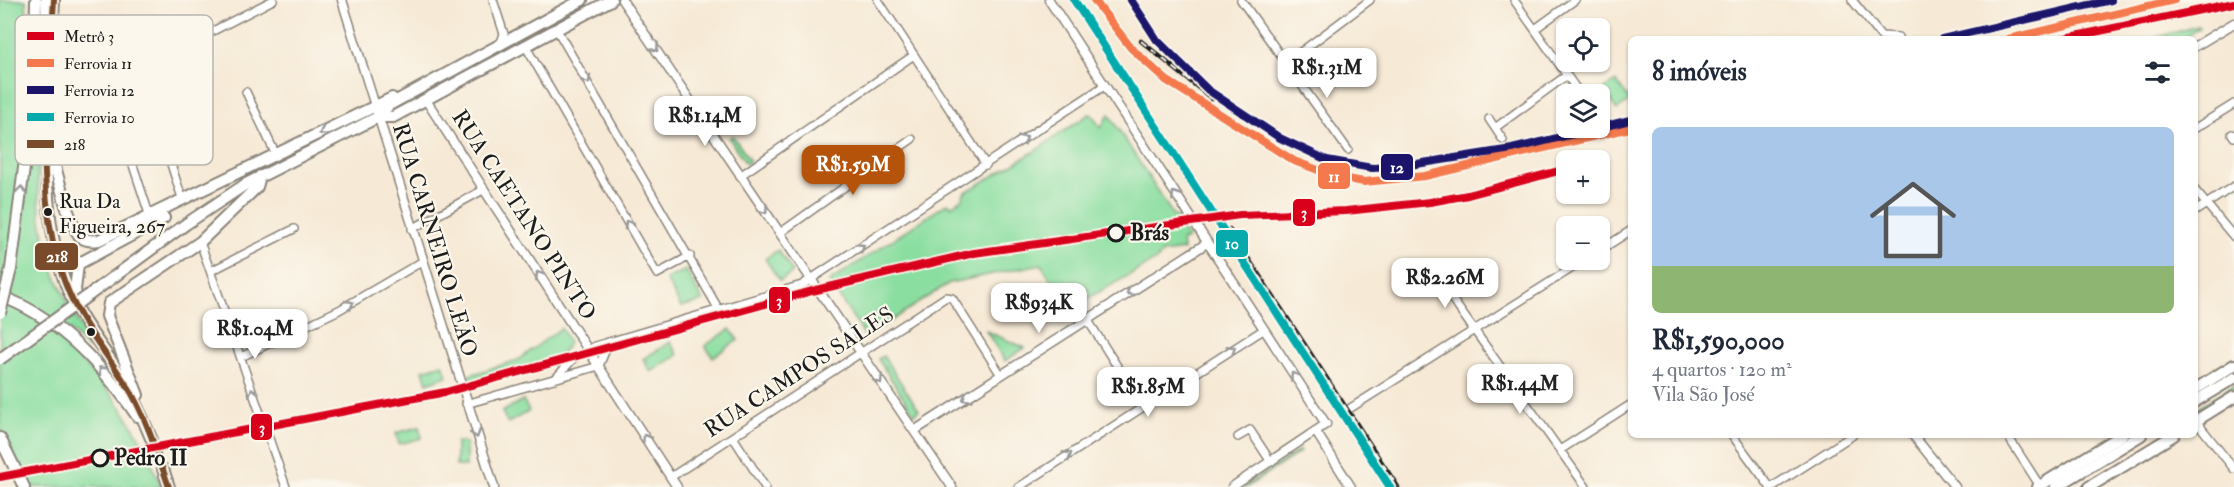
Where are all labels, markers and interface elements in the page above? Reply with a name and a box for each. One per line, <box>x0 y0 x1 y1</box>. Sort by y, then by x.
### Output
legend <box>15 15 213 165</box>
map controls <box>1556 18 1610 270</box>
button: locate <box>1556 18 1610 72</box>
text: Metrô 3 <box>64 27 114 47</box>
one-way arrow <box>648 42 659 53</box>
pin: R$1.31M <box>1272 48 1382 99</box>
text: Ferrovia 11 <box>64 54 132 74</box>
text: R$1.31M <box>1292 55 1362 80</box>
text: 8 imóveis <box>1652 56 1747 88</box>
icon: filters <box>2141 56 2174 89</box>
one-way arrow <box>579 74 591 84</box>
text: Ferrovia 12 <box>64 81 135 101</box>
button: layers <box>1556 84 1610 138</box>
pin: R$1.14M <box>650 96 760 147</box>
text: R$1.14M <box>668 103 742 128</box>
street label: RUA CAETANO PINTO <box>446 105 602 325</box>
text: Ferrovia 10 <box>64 108 135 128</box>
street label: RUA CARNEIRO LEÃO <box>386 119 485 360</box>
one-way arrow <box>318 125 329 137</box>
text: 218 <box>64 135 86 155</box>
one-way arrow <box>1018 135 1028 147</box>
pin: R$1.59M <box>798 145 908 196</box>
button: + <box>1556 150 1610 204</box>
text: R$1.59M <box>816 152 890 177</box>
line badge: 12 <box>1380 153 1414 181</box>
text: 12 <box>1390 158 1404 178</box>
line badge: 11 <box>1317 162 1351 190</box>
icon: home <box>1859 166 1967 274</box>
text: 11 <box>1328 167 1340 187</box>
one-way arrow <box>14 185 27 194</box>
place label: Rua Da Figueira, 267 <box>59 189 165 239</box>
one-way arrow <box>1172 190 1183 201</box>
line badge: 3 <box>1292 198 1316 227</box>
one-way arrow <box>757 203 768 214</box>
text: 3 <box>1301 203 1307 223</box>
marker: Rua Da Figueira, 267 <box>42 206 54 218</box>
button: − <box>1556 216 1610 270</box>
one-way arrow <box>624 219 635 230</box>
place label: Brás <box>1130 219 1170 247</box>
marker: Brás <box>1107 224 1125 242</box>
line badge: 10 <box>1215 229 1249 258</box>
text: 10 <box>1225 234 1239 254</box>
line badge: 218 <box>34 242 79 271</box>
one-way arrow <box>855 242 865 254</box>
text: 218 <box>46 247 68 267</box>
pin: R$2.26M <box>1390 258 1500 309</box>
text: R$2.26M <box>1405 265 1485 290</box>
one-way arrow <box>535 270 546 281</box>
pin: R$934K <box>990 283 1088 334</box>
one-way arrow <box>1125 284 1136 295</box>
line badge: 3 <box>768 286 791 314</box>
text: R$934K <box>1005 290 1073 315</box>
text: 3 <box>776 291 782 311</box>
one-way arrow <box>344 299 354 311</box>
street label: RUA CAMPOS SALES <box>699 300 899 444</box>
pin: R$1.04M <box>200 309 310 360</box>
text: R$1.04M <box>217 316 293 341</box>
text: R$1,590,000 <box>1652 325 1785 357</box>
unlabelled marker <box>85 326 97 338</box>
one-way arrow <box>1226 345 1236 357</box>
text: 4 quartos · 120 m² <box>1652 357 1792 382</box>
pin: R$1.44M <box>1465 364 1575 415</box>
one-way arrow <box>98 367 109 377</box>
pin: R$1.85M <box>1093 367 1203 418</box>
one-way arrow <box>1290 371 1301 382</box>
text: R$1.44M <box>1481 371 1559 396</box>
one-way arrow <box>872 373 883 384</box>
text: R$1.85M <box>1111 374 1185 399</box>
text: Vila São José <box>1652 382 1755 407</box>
one-way arrow <box>247 387 260 398</box>
one-way arrow <box>962 390 972 402</box>
line badge: 3 <box>250 413 273 441</box>
text: 3 <box>259 418 265 438</box>
one-way arrow <box>469 428 481 439</box>
one-way arrow <box>641 434 653 444</box>
place label: Pedro II <box>114 444 188 472</box>
marker: Pedro II <box>91 449 109 467</box>
one-way arrow <box>1062 451 1073 462</box>

